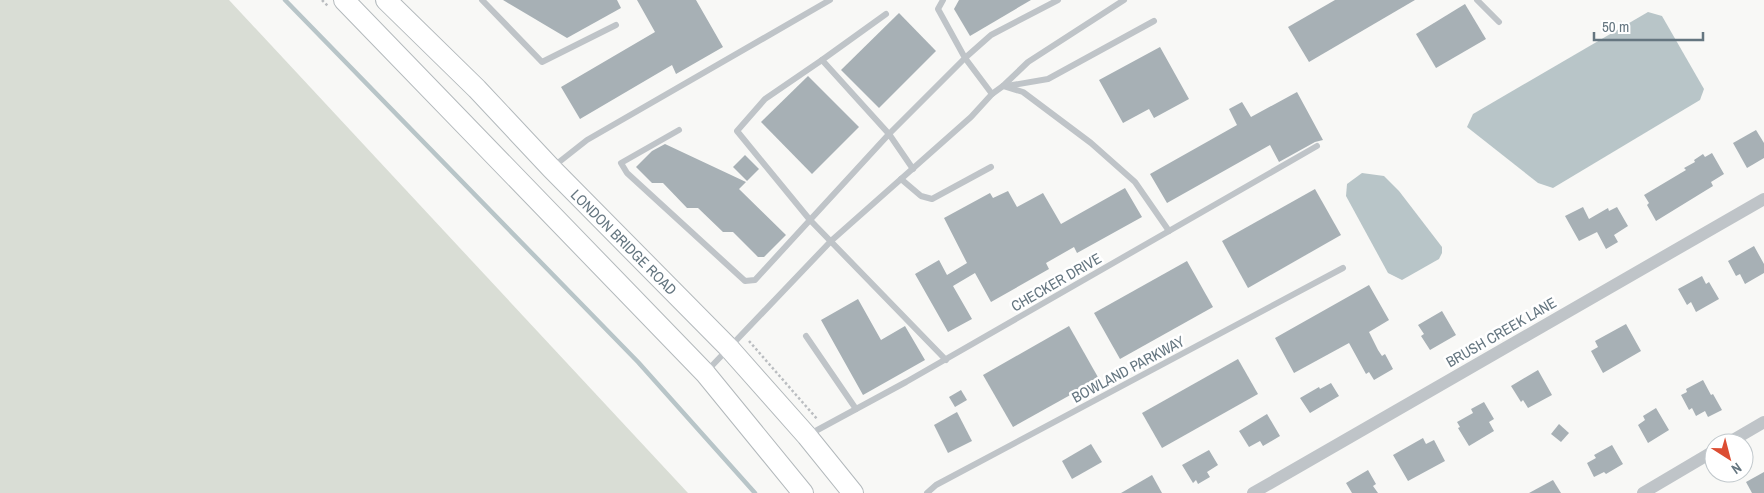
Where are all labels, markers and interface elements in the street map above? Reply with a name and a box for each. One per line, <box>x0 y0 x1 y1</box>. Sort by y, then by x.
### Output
scale bar <box>1594 10 1703 42</box>
text: 50 m <box>1602 16 1629 37</box>
street label: LONDON BRIDGE ROAD <box>566 184 682 300</box>
street label: CHECKER DRIVE <box>1007 248 1105 316</box>
street label: BRUSH CREEK LANE <box>1442 292 1560 372</box>
street label: BOWLAND PARKWAY <box>1068 330 1189 408</box>
north arrow <box>1704 433 1754 483</box>
text: N <box>1728 459 1745 478</box>

